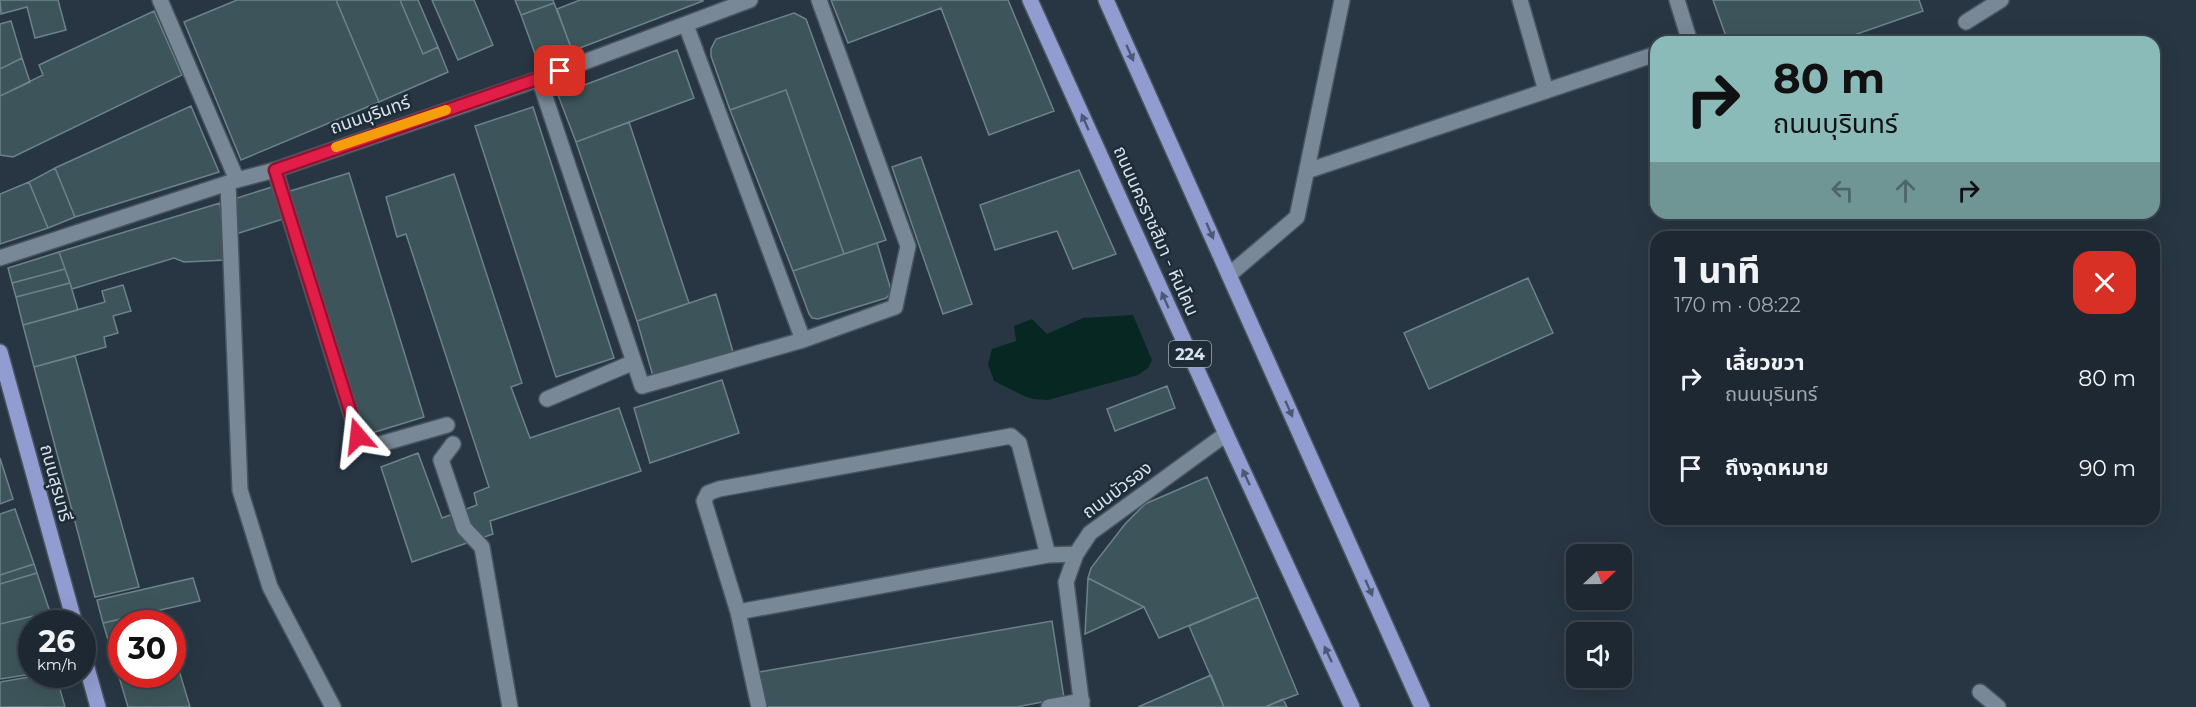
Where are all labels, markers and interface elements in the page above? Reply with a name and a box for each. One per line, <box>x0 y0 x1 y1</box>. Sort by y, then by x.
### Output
pin <box>534 45 585 96</box>
one-way arrow <box>1125 45 1135 63</box>
text: 80 m <box>1773 52 1885 104</box>
icon: arrive <box>543 54 576 87</box>
icon: right <box>1674 60 1752 138</box>
street label: ถนนบุรินทร์ <box>327 91 414 139</box>
text: ถนนบุรินทร์ <box>1773 107 1898 140</box>
one-way arrow <box>1080 113 1089 130</box>
street label: ถนนนครราชสีมา - หินโคน <box>1109 143 1203 319</box>
icon: left <box>1826 174 1859 207</box>
icon: ahead <box>1889 174 1922 207</box>
icon: right <box>1952 174 1985 207</box>
one-way arrow <box>1205 223 1215 241</box>
text: 1 นาที <box>1674 248 1760 292</box>
button: close <box>2073 251 2136 314</box>
one-way arrow <box>1160 290 1170 308</box>
text: 170 m · 08:22 <box>1674 293 1801 317</box>
road number: 224 <box>1169 341 1211 367</box>
text: เลี้ยวขวา <box>1725 349 1805 376</box>
icon: right <box>1674 362 1707 395</box>
text: 80 m <box>2078 365 2136 392</box>
text: ถนนบุรินทร์ <box>1725 382 1818 406</box>
one-way arrow <box>1285 401 1294 418</box>
position arrow <box>326 404 390 468</box>
street label: ถนนสุรนารี <box>35 442 77 524</box>
icon: arrive <box>1674 452 1707 485</box>
text: ถึงจุดหมาย <box>1725 454 1829 481</box>
text: 90 m <box>2079 455 2136 482</box>
street label: ถนนบัวรอง <box>1078 457 1156 523</box>
one-way arrow <box>1241 469 1250 486</box>
north arrow <box>1566 544 1632 610</box>
map controls <box>1566 544 1632 688</box>
one-way arrow <box>1364 579 1373 596</box>
speed limit sign: 30 <box>108 610 186 688</box>
button: sound <box>1566 622 1632 688</box>
text: 26 <box>39 623 75 660</box>
one-way arrow <box>1323 645 1332 662</box>
text: km/h <box>37 655 77 674</box>

